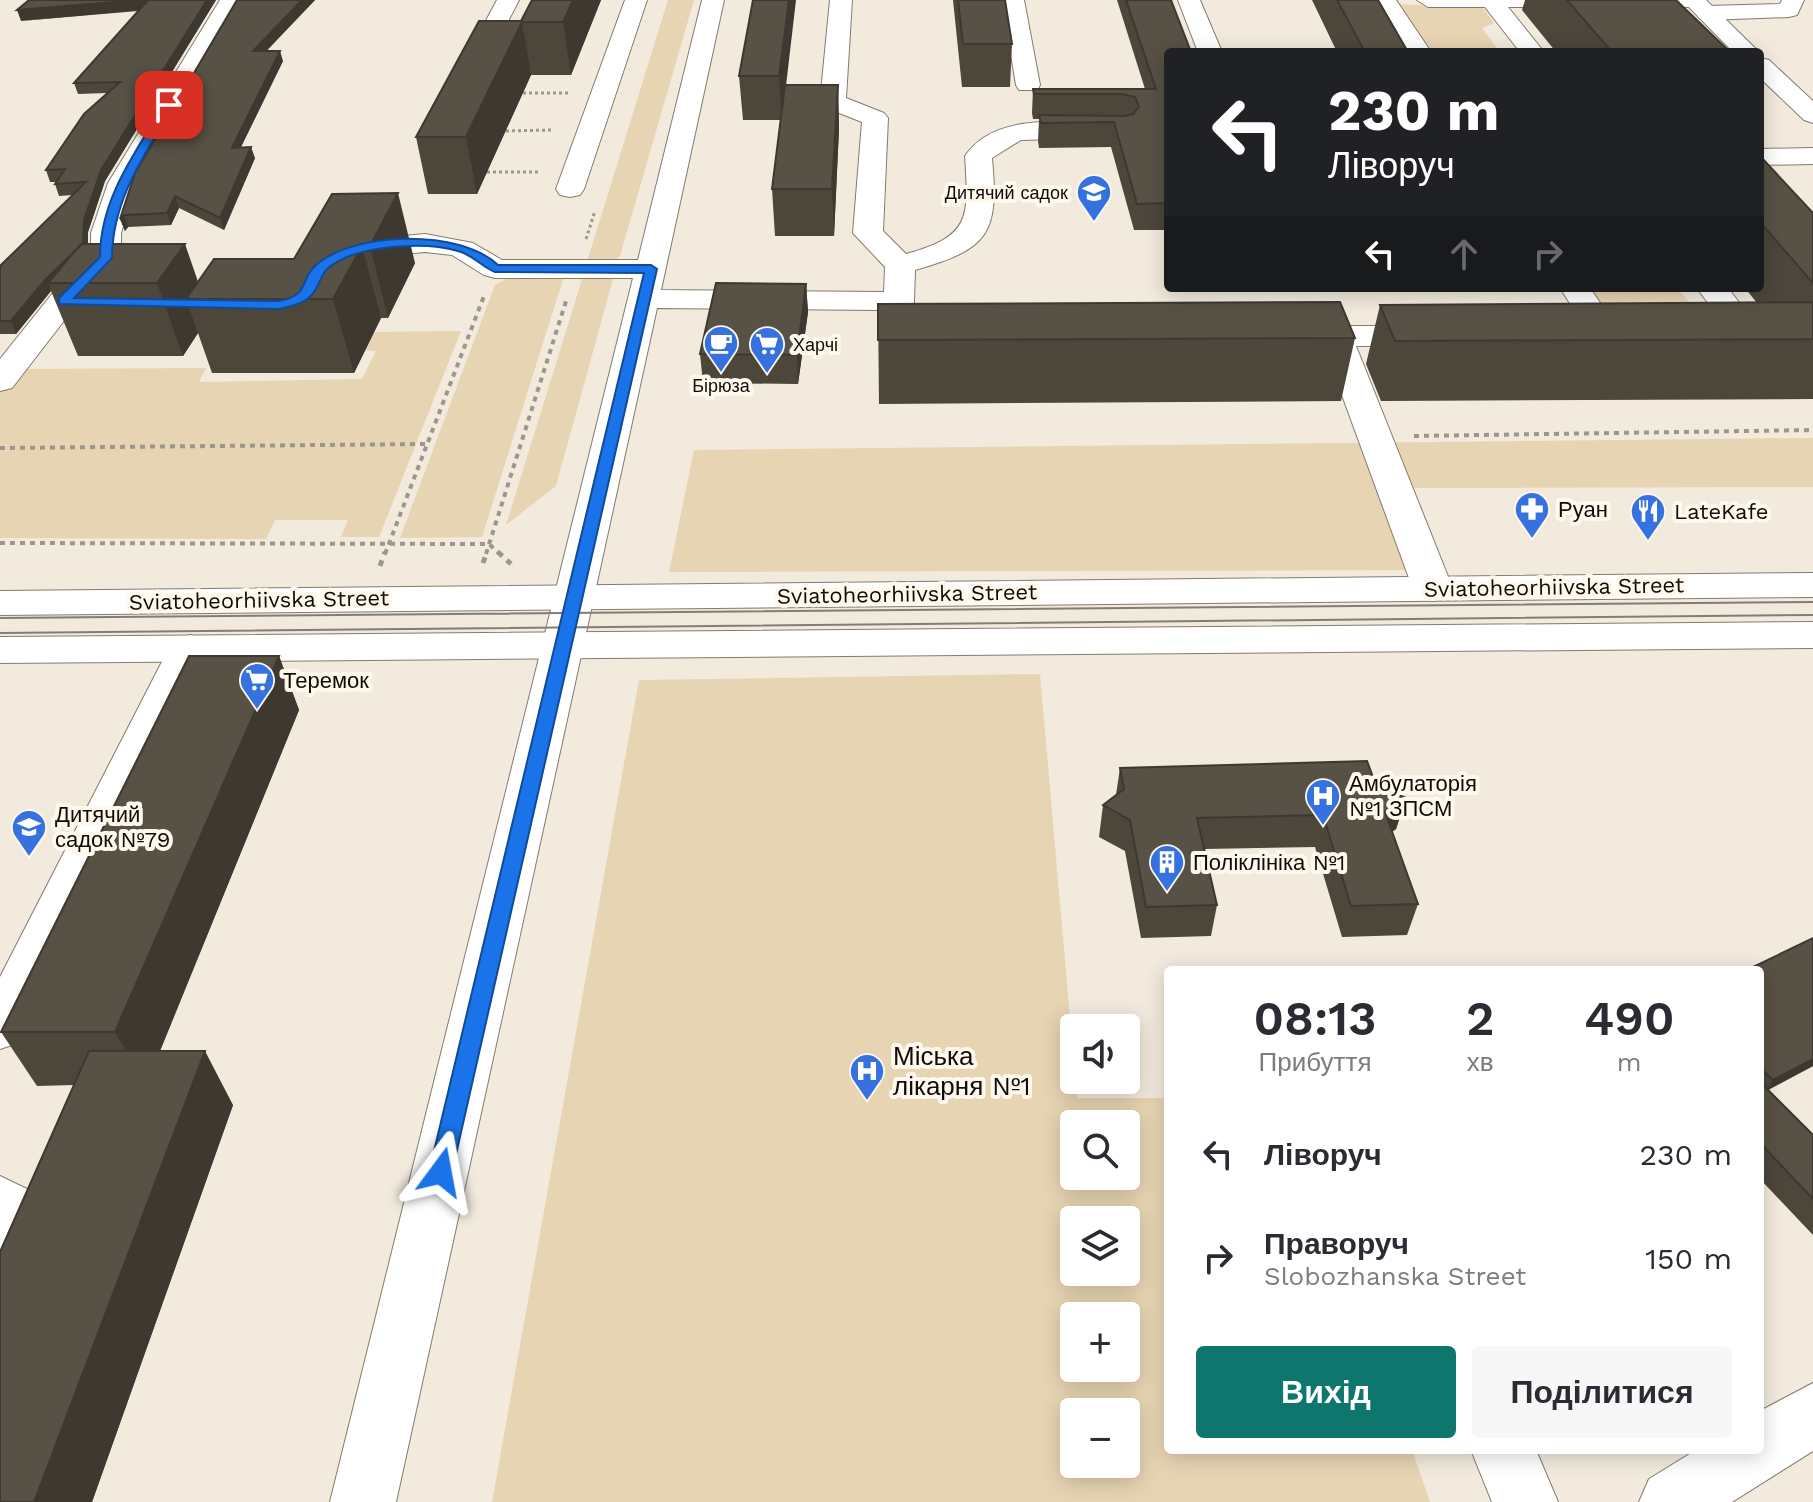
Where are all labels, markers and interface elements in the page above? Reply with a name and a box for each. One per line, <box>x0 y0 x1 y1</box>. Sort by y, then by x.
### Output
pin <box>135 71 203 139</box>
text: 230 m <box>1328 78 1499 144</box>
icon: left <box>1196 80 1300 184</box>
icon: arrive <box>147 83 191 127</box>
text: Ліворуч <box>1328 145 1455 187</box>
school or university icon: Дитячий садок <box>1075 173 1113 223</box>
place label: Дитячий садок <box>945 182 1068 203</box>
icon: left <box>1358 232 1402 276</box>
icon: ahead <box>1442 232 1486 276</box>
icon: right <box>1526 232 1570 276</box>
cafe icon: Бірюза <box>702 324 740 374</box>
supermarket icon: Харчі <box>748 325 786 375</box>
place label: Харчі <box>793 334 838 355</box>
place label: Бірюза <box>692 375 751 396</box>
pharmacy icon: Руан <box>1513 490 1551 540</box>
restaurant icon: LateKafe <box>1629 492 1667 542</box>
place label: Руан <box>1558 497 1608 522</box>
place label: LateKafe <box>1674 499 1768 524</box>
street label: Sviatoheorhiivska Street <box>1424 572 1684 602</box>
street label: Sviatoheorhiivska Street <box>777 579 1037 609</box>
street label: Sviatoheorhiivska Street <box>129 585 389 615</box>
supermarket icon: Теремок <box>238 661 276 711</box>
place label: Теремок <box>283 668 369 693</box>
place label: Амбулаторія №1 ЗПСМ <box>1349 771 1477 821</box>
hospital icon: Амбулаторія №1 ЗПСМ <box>1304 777 1342 827</box>
place label: Дитячий садок №79 <box>55 802 170 852</box>
school or university icon: Дитячий садок №79 <box>10 808 48 858</box>
building icon: Поліклініка №1 <box>1148 843 1186 893</box>
place label: Поліклініка №1 <box>1193 850 1345 875</box>
text: 08:13 <box>1254 990 1377 1047</box>
text: 2 <box>1466 990 1494 1047</box>
text: 490 <box>1584 990 1674 1047</box>
map controls <box>1060 1014 1140 1478</box>
button: sound <box>1060 1014 1140 1094</box>
place label: Міська лікарня №1 <box>893 1041 1031 1101</box>
text: Прибуття <box>1259 1047 1371 1077</box>
text: хв <box>1467 1047 1494 1077</box>
text: m <box>1617 1047 1642 1077</box>
hospital icon: Міська лікарня №1 <box>848 1052 886 1102</box>
button: search <box>1060 1110 1140 1190</box>
position arrow <box>399 1130 483 1214</box>
icon: left <box>1196 1132 1240 1176</box>
text: Ліворуч <box>1264 1137 1382 1172</box>
text: 230 m <box>1640 1137 1732 1172</box>
button: layers <box>1060 1206 1140 1286</box>
text: Праворуч <box>1264 1226 1409 1261</box>
icon: right <box>1196 1236 1240 1280</box>
text: 150 m <box>1645 1241 1732 1276</box>
text: Slobozhanska Street <box>1264 1261 1526 1291</box>
button: + <box>1060 1302 1140 1382</box>
button: Вихід <box>1196 1346 1456 1438</box>
button: Поділитися <box>1472 1346 1732 1438</box>
button: − <box>1060 1398 1140 1478</box>

